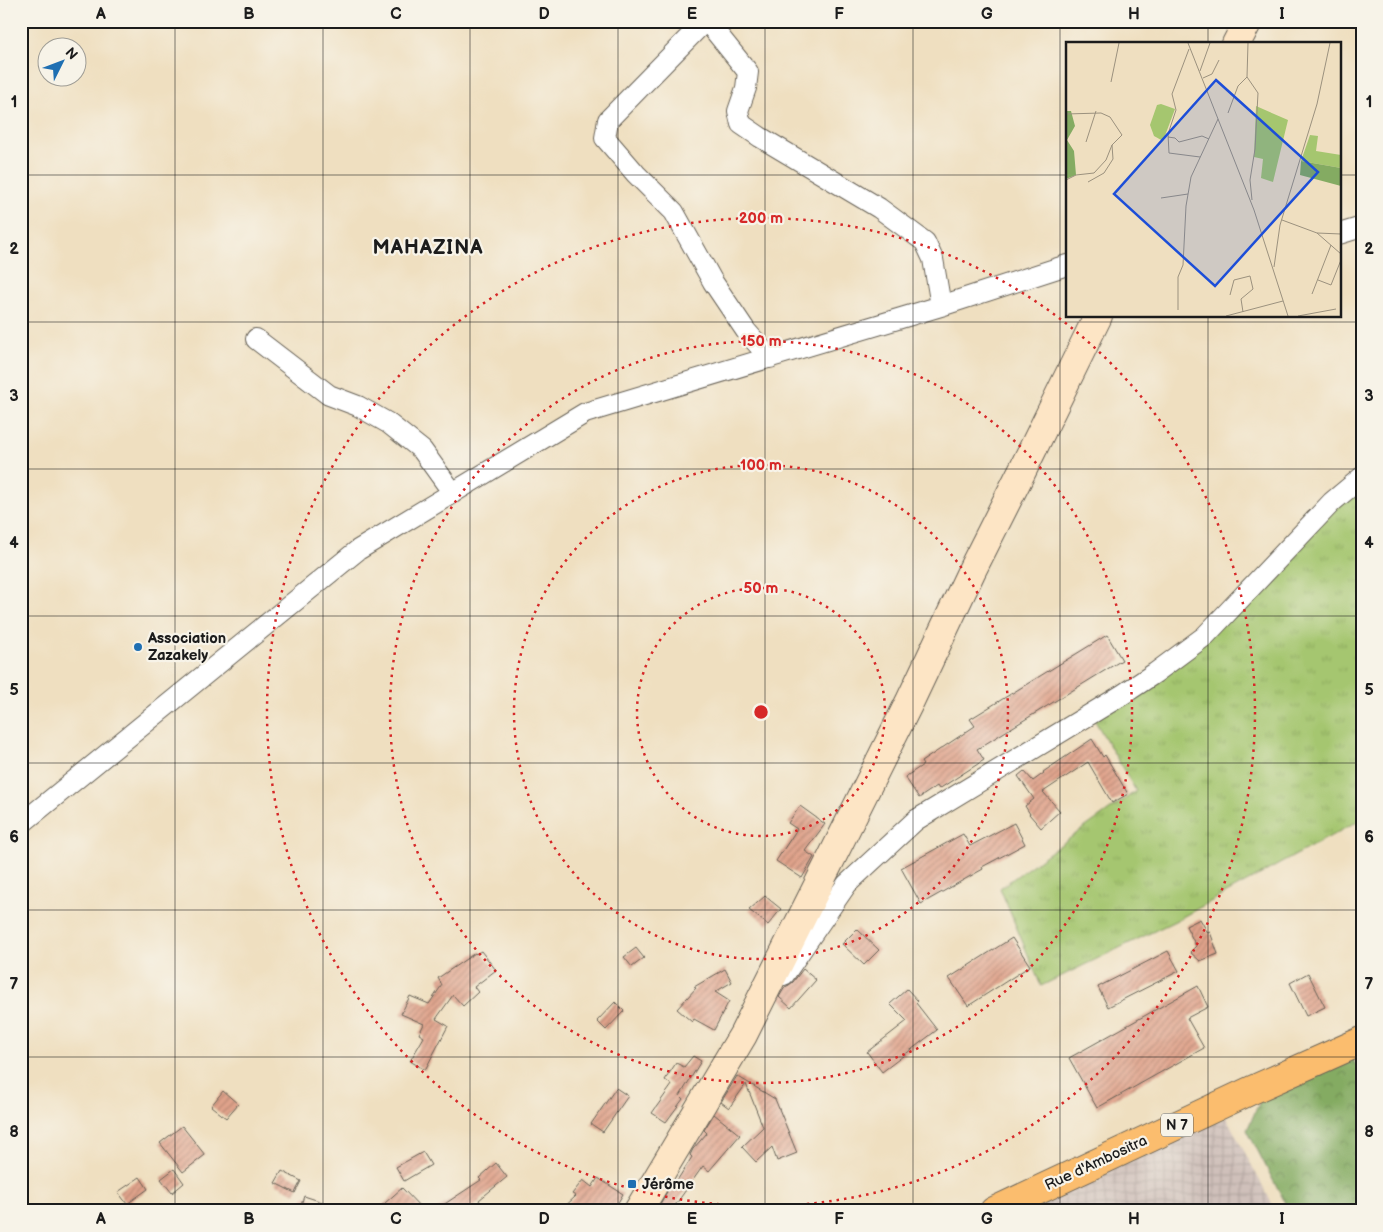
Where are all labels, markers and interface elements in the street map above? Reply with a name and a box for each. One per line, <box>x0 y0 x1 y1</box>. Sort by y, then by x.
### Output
text: A <box>95 5 106 24</box>
text: B <box>243 5 255 24</box>
text: C <box>390 5 402 24</box>
text: D <box>538 5 550 24</box>
text: E <box>687 5 697 24</box>
text: F <box>834 5 844 24</box>
text: G <box>981 5 993 24</box>
text: H <box>1128 5 1140 24</box>
text: I <box>1279 5 1285 24</box>
north arrow <box>38 38 88 88</box>
inset map <box>1066 42 1340 318</box>
text: N <box>61 44 81 63</box>
text: 1 <box>11 93 17 112</box>
text: 1 <box>1366 93 1372 112</box>
text: 200 m <box>739 209 783 228</box>
district label: MAHAZINA <box>373 236 483 260</box>
text: 2 <box>9 240 19 259</box>
text: 2 <box>1364 240 1374 259</box>
text: 150 m <box>740 332 782 351</box>
text: 3 <box>9 387 19 406</box>
text: 3 <box>1364 387 1374 406</box>
text: 100 m <box>740 456 782 475</box>
text: 4 <box>9 534 19 553</box>
text: 4 <box>1364 534 1374 553</box>
text: 50 m <box>744 579 779 598</box>
place label: Association Zazakely <box>147 629 226 665</box>
marker: Association Zazakely <box>132 641 144 653</box>
text: 5 <box>9 681 19 700</box>
text: 5 <box>1364 681 1374 700</box>
centre of rings <box>752 703 770 721</box>
text: 6 <box>9 828 19 847</box>
text: 6 <box>1364 828 1374 847</box>
text: 7 <box>10 975 19 994</box>
text: 7 <box>1365 975 1374 994</box>
road number: N 7 <box>1161 1114 1193 1136</box>
text: 8 <box>9 1123 19 1142</box>
text: 8 <box>1364 1123 1374 1142</box>
street label: Rue d'Ambositra <box>1042 1131 1150 1195</box>
place label: Jérôme <box>642 1175 694 1194</box>
marker: Jérôme <box>626 1178 638 1190</box>
text: A <box>95 1210 106 1229</box>
text: B <box>243 1210 255 1229</box>
text: C <box>390 1210 402 1229</box>
text: D <box>538 1210 550 1229</box>
text: E <box>687 1210 697 1229</box>
text: F <box>834 1210 844 1229</box>
text: G <box>981 1210 993 1229</box>
text: H <box>1128 1210 1140 1229</box>
text: I <box>1279 1210 1285 1229</box>

